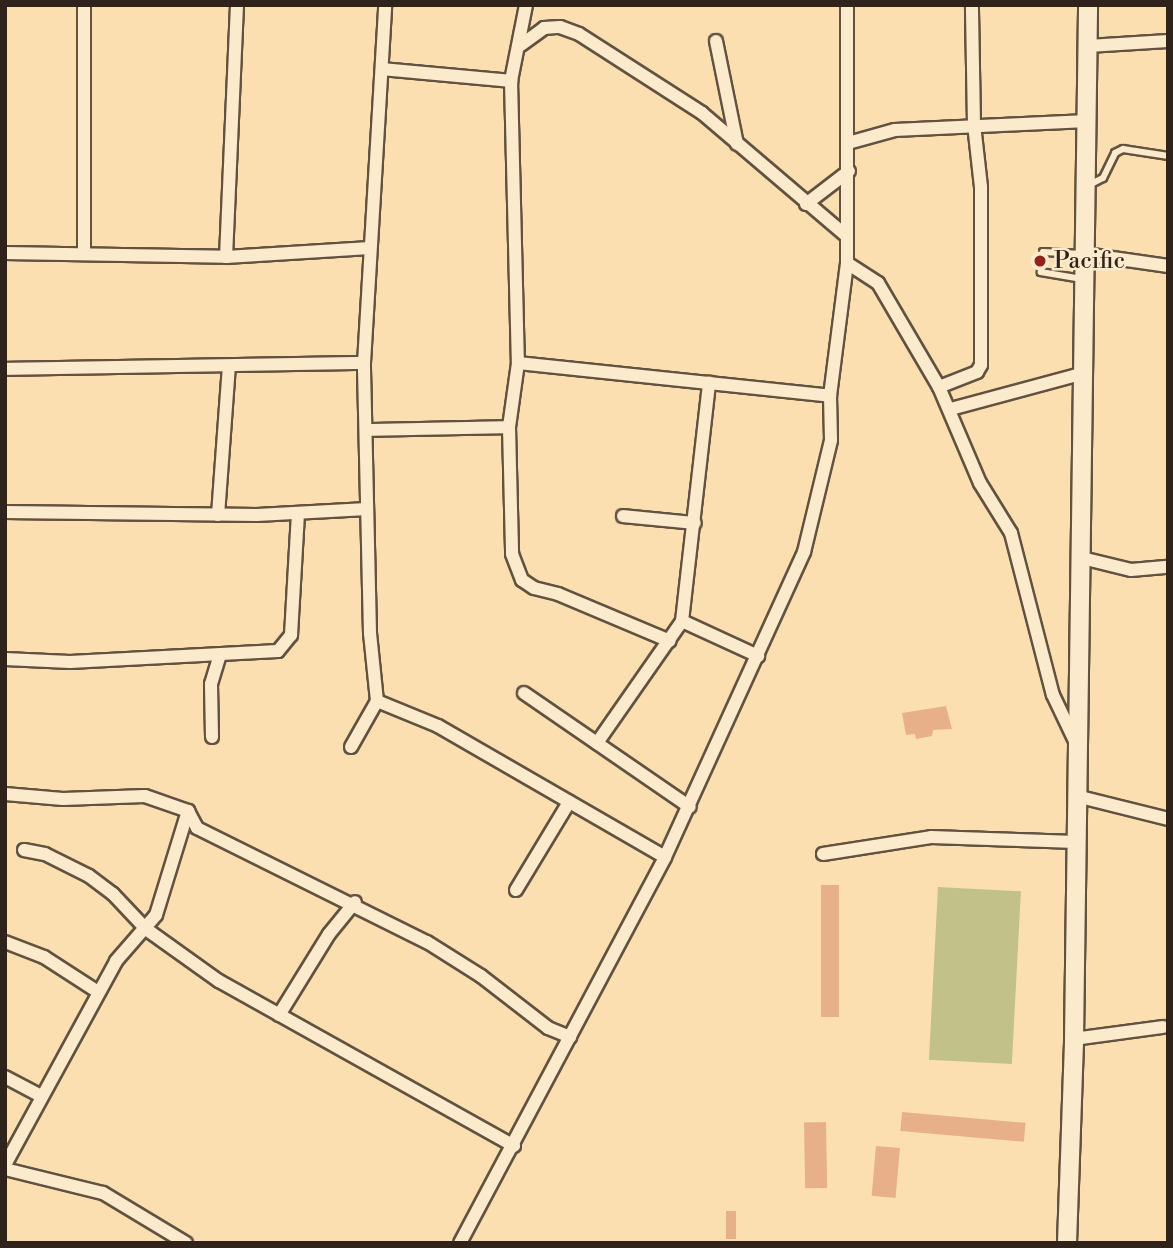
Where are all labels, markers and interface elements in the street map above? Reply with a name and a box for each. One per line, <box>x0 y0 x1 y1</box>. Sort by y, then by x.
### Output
place label: Pacific <box>1054 247 1125 275</box>
marker: Pacific <box>1032 253 1048 269</box>

